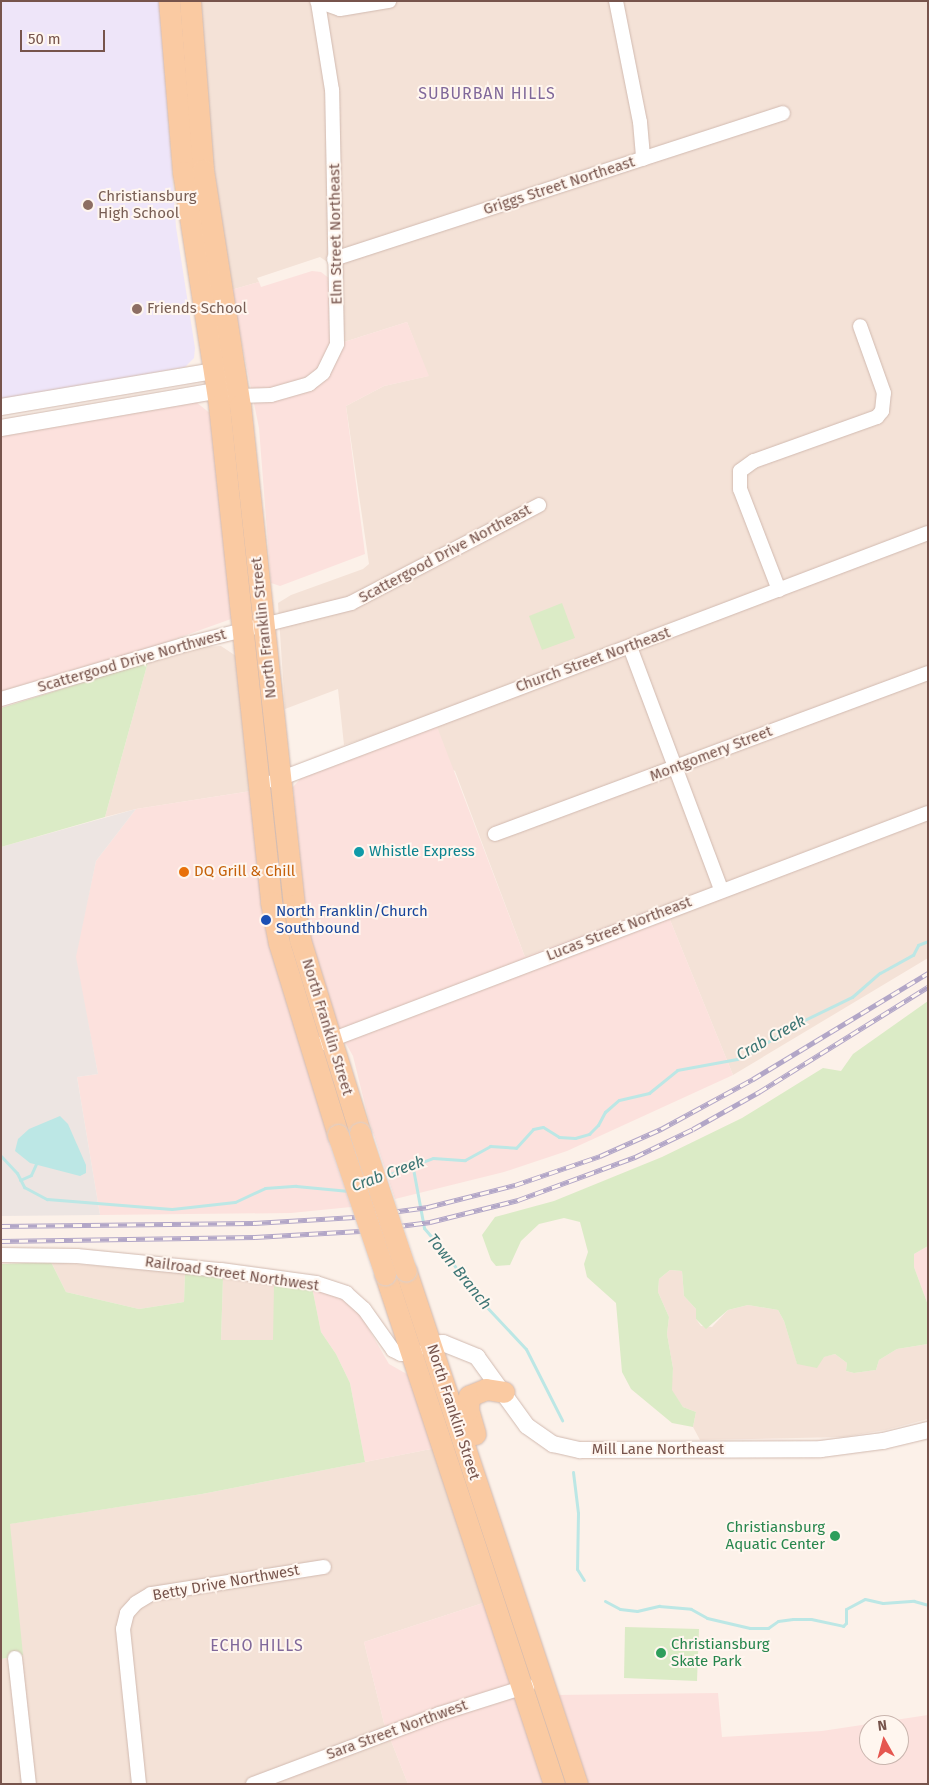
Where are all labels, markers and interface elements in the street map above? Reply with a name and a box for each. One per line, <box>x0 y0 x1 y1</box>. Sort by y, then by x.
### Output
scale bar <box>22 20 108 52</box>
text: 50 m <box>28 30 61 48</box>
district label: SUBURBAN HILLS <box>417 84 557 104</box>
street label: Griggs Street Northeast <box>481 153 637 219</box>
street label: Elm Street Northeast <box>326 163 346 305</box>
place label: Christiansburg High School <box>98 187 197 222</box>
marker: Christiansburg High School <box>82 199 94 211</box>
place label: Friends School <box>147 300 247 318</box>
marker: Friends School <box>131 303 143 315</box>
street label: Scattergood Drive Northeast <box>356 501 534 607</box>
street label: North Franklin Street <box>248 557 280 699</box>
street label: Church Street Northeast <box>513 624 673 696</box>
street label: Scattergood Drive Northwest <box>36 625 228 697</box>
street label: Montgomery Street <box>647 722 775 786</box>
place label: Whistle Express <box>369 843 475 861</box>
marker: Whistle Express <box>353 846 365 858</box>
place label: DQ Grill & Chill <box>194 863 295 881</box>
marker: DQ Grill & Chill <box>178 866 190 878</box>
street label: Lucas Street Northeast <box>544 893 694 965</box>
place label: North Franklin/Church Southbound <box>276 902 428 937</box>
marker: North Franklin/Church Southbound <box>260 914 272 926</box>
street label: North Franklin Street <box>298 957 356 1097</box>
water label: Crab Creek <box>733 1011 809 1065</box>
water label: Crab Creek <box>349 1152 427 1196</box>
water label: Town Branch <box>423 1230 495 1314</box>
street label: Railroad Street Northwest <box>144 1253 320 1295</box>
street label: North Franklin Street <box>423 1342 483 1482</box>
street label: Mill Lane Northeast <box>592 1441 724 1459</box>
place label: Christiansburg Aquatic Center <box>726 1518 825 1553</box>
marker: Christiansburg Aquatic Center <box>829 1530 841 1542</box>
street label: Betty Drive Northwest <box>151 1561 301 1605</box>
place label: Christiansburg Skate Park <box>671 1635 770 1670</box>
district label: ECHO HILLS <box>209 1636 305 1656</box>
marker: Christiansburg Skate Park <box>655 1647 667 1659</box>
street label: Sara Street Northwest <box>324 1696 470 1764</box>
north arrow <box>859 1715 909 1765</box>
text: N <box>877 1717 888 1735</box>

